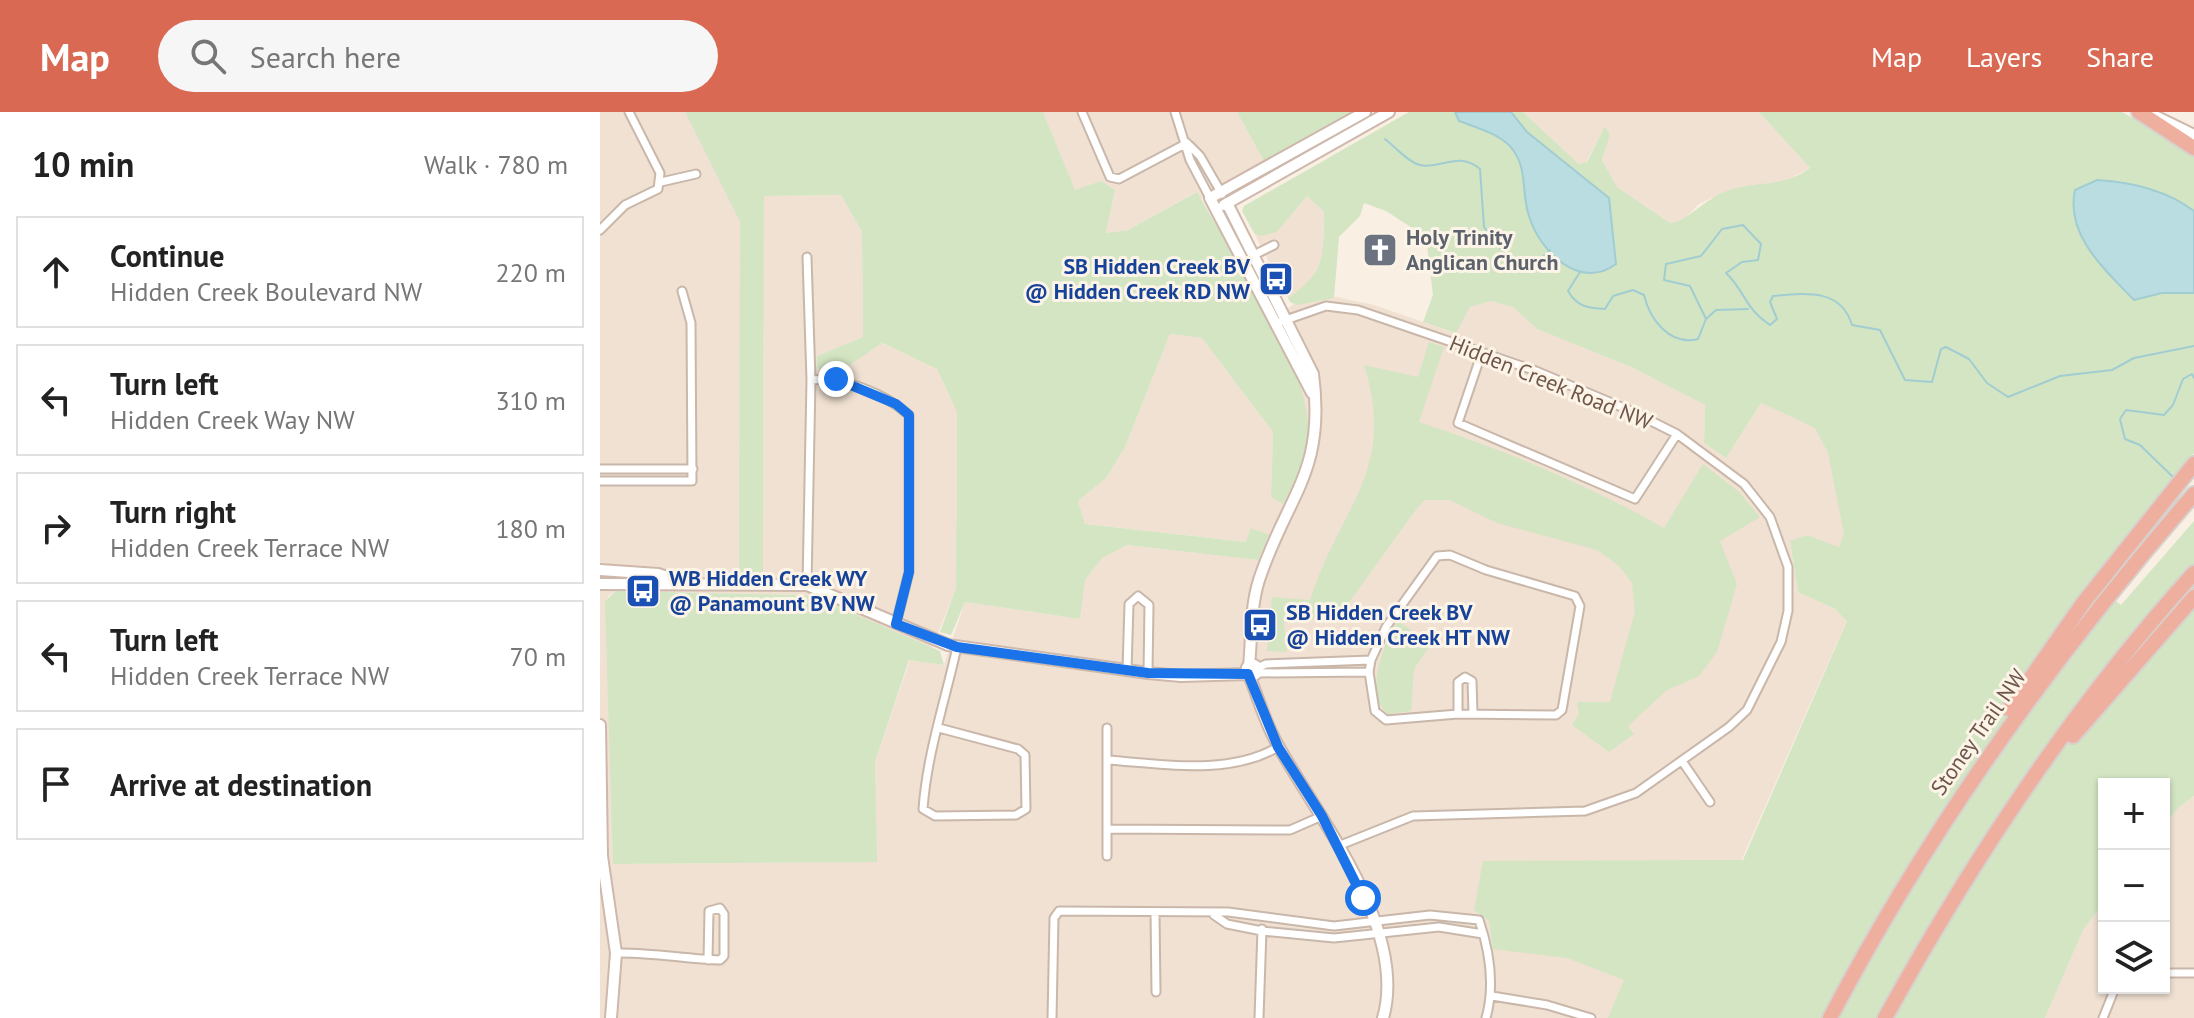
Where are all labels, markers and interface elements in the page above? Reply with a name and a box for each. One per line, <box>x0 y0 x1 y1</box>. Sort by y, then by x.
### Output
search box <box>158 20 718 92</box>
text: Map <box>40 32 110 81</box>
icon: search <box>186 34 230 78</box>
text: Search here <box>250 37 401 76</box>
text: Map <box>1871 38 1922 75</box>
text: Layers <box>1966 38 2042 75</box>
text: Share <box>2086 38 2154 75</box>
text: 10 min <box>32 142 134 186</box>
text: Walk · 780 m <box>424 148 568 181</box>
place label: Holy Trinity Anglican Church <box>1406 223 1559 276</box>
church icon: Holy Trinity Anglican Church <box>1361 231 1399 269</box>
text: Continue <box>110 236 224 275</box>
icon: ahead <box>34 250 78 294</box>
place label: SB Hidden Creek BV @ Hidden Creek RD NW <box>1025 252 1251 305</box>
text: 220 m <box>495 256 566 289</box>
bus stop icon: SB Hidden Creek BV @ Hidden Creek RD NW <box>1257 260 1295 298</box>
text: Hidden Creek Boulevard NW <box>110 275 422 308</box>
street label: Hidden Creek Road NW <box>1445 328 1657 436</box>
route end <box>818 361 854 397</box>
text: Turn left <box>110 364 218 403</box>
icon: left <box>34 378 78 422</box>
text: 310 m <box>495 384 566 417</box>
text: Hidden Creek Way NW <box>110 403 355 436</box>
text: Turn right <box>110 492 236 531</box>
icon: right <box>34 506 78 550</box>
text: 180 m <box>495 512 566 545</box>
text: Hidden Creek Terrace NW <box>110 531 389 564</box>
place label: WB Hidden Creek WY @ Panamount BV NW <box>669 564 875 617</box>
bus stop icon: WB Hidden Creek WY @ Panamount BV NW <box>624 572 662 610</box>
place label: SB Hidden Creek BV @ Hidden Creek HT NW <box>1286 598 1510 651</box>
bus stop icon: SB Hidden Creek BV @ Hidden Creek HT NW <box>1241 606 1279 644</box>
text: Turn left <box>110 620 218 659</box>
icon: left <box>34 634 78 678</box>
text: 70 m <box>510 640 566 673</box>
text: Hidden Creek Terrace NW <box>110 659 389 692</box>
street label: Stoney Trail NW <box>1924 663 2032 800</box>
icon: arrive <box>34 762 78 806</box>
text: Arrive at destination <box>110 765 372 804</box>
map controls <box>2098 778 2170 994</box>
button: + <box>2098 778 2170 850</box>
button: − <box>2098 850 2170 922</box>
route start <box>1345 880 1381 916</box>
button: layers <box>2098 922 2170 994</box>

